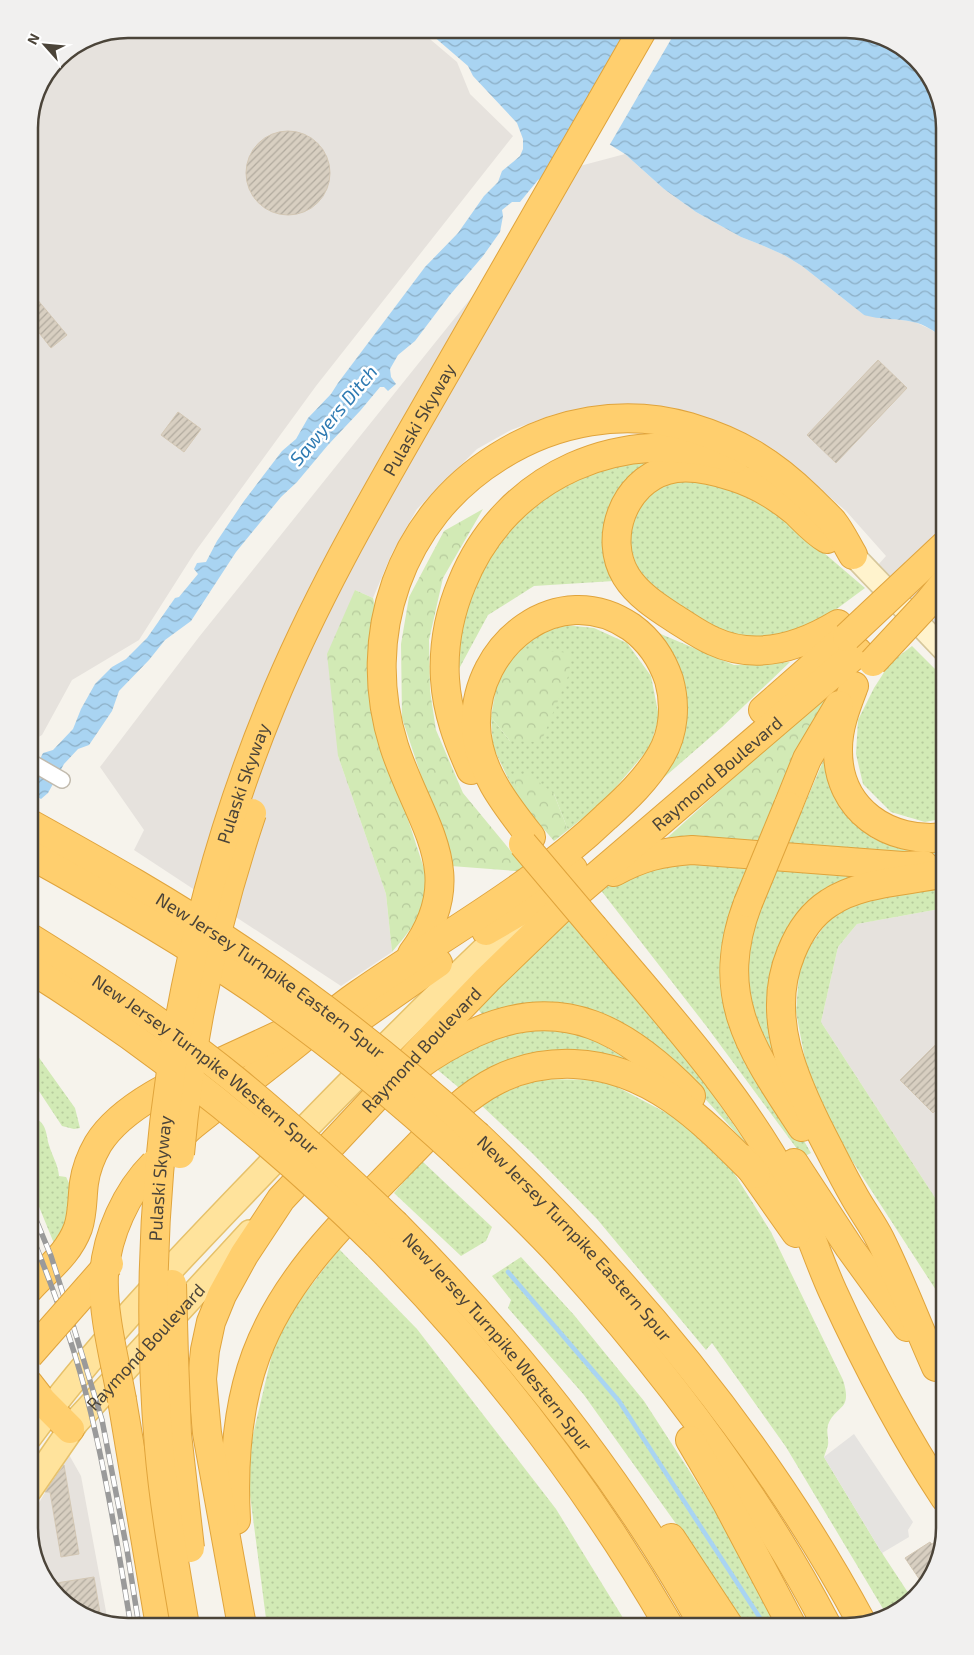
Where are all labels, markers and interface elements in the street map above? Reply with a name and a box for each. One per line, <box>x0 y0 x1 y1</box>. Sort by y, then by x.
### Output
north arrow <box>20 20 70 70</box>
text: N <box>23 31 43 47</box>
street label: Pulaski Skyway <box>378 359 460 480</box>
water label: Sawyers Ditch <box>284 360 382 471</box>
street label: Raymond Boulevard <box>647 711 786 835</box>
street label: Pulaski Skyway <box>212 719 274 846</box>
street label: New Jersey Turnpike Eastern Spur <box>152 887 390 1063</box>
street label: New Jersey Turnpike Western Spur <box>88 969 324 1159</box>
street label: Raymond Boulevard <box>357 982 486 1117</box>
street label: Pulaski Skyway <box>144 1114 176 1242</box>
street label: New Jersey Turnpike Eastern Spur <box>473 1131 677 1346</box>
street label: New Jersey Turnpike Western Spur <box>398 1228 598 1455</box>
street label: Raymond Boulevard <box>81 1279 209 1415</box>

